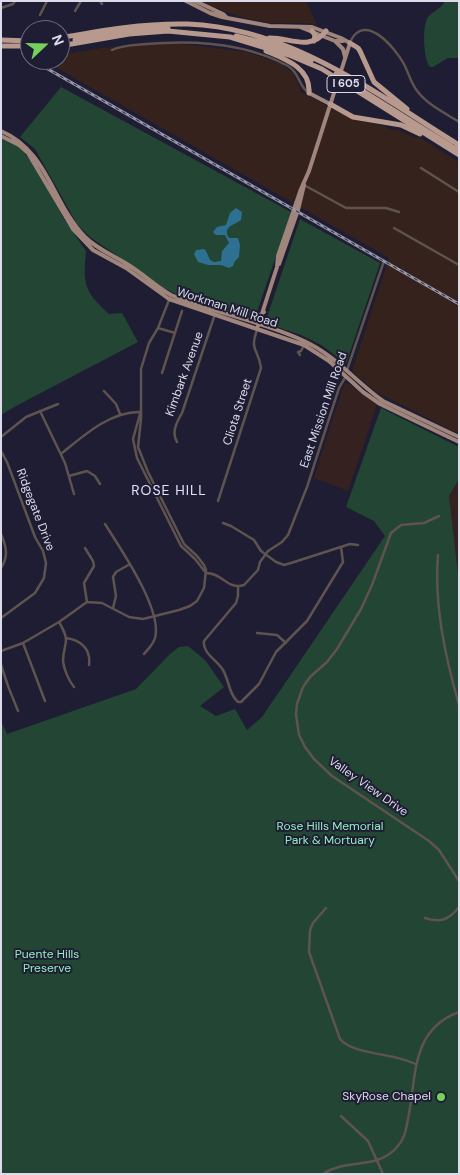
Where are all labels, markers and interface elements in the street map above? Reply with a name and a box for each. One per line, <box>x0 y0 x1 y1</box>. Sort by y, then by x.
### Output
north arrow <box>20 20 70 70</box>
text: N <box>48 32 68 48</box>
road number: I 605 <box>327 76 365 92</box>
street label: Workman Mill Road <box>175 285 279 331</box>
street label: Kimbark Avenue <box>163 330 207 418</box>
street label: East Mission Mill Road <box>297 350 351 470</box>
street label: Cliota Street <box>220 377 256 447</box>
street label: Ridgegate Drive <box>13 467 57 553</box>
district label: ROSE HILL <box>130 483 208 499</box>
street label: Valley View Drive <box>325 754 411 820</box>
park label: Rose Hills Memorial Park & Mortuary <box>277 820 383 848</box>
park label: Puente Hills Preserve <box>15 948 79 976</box>
place label: SkyRose Chapel <box>342 1090 431 1104</box>
marker: SkyRose Chapel <box>435 1091 447 1103</box>

